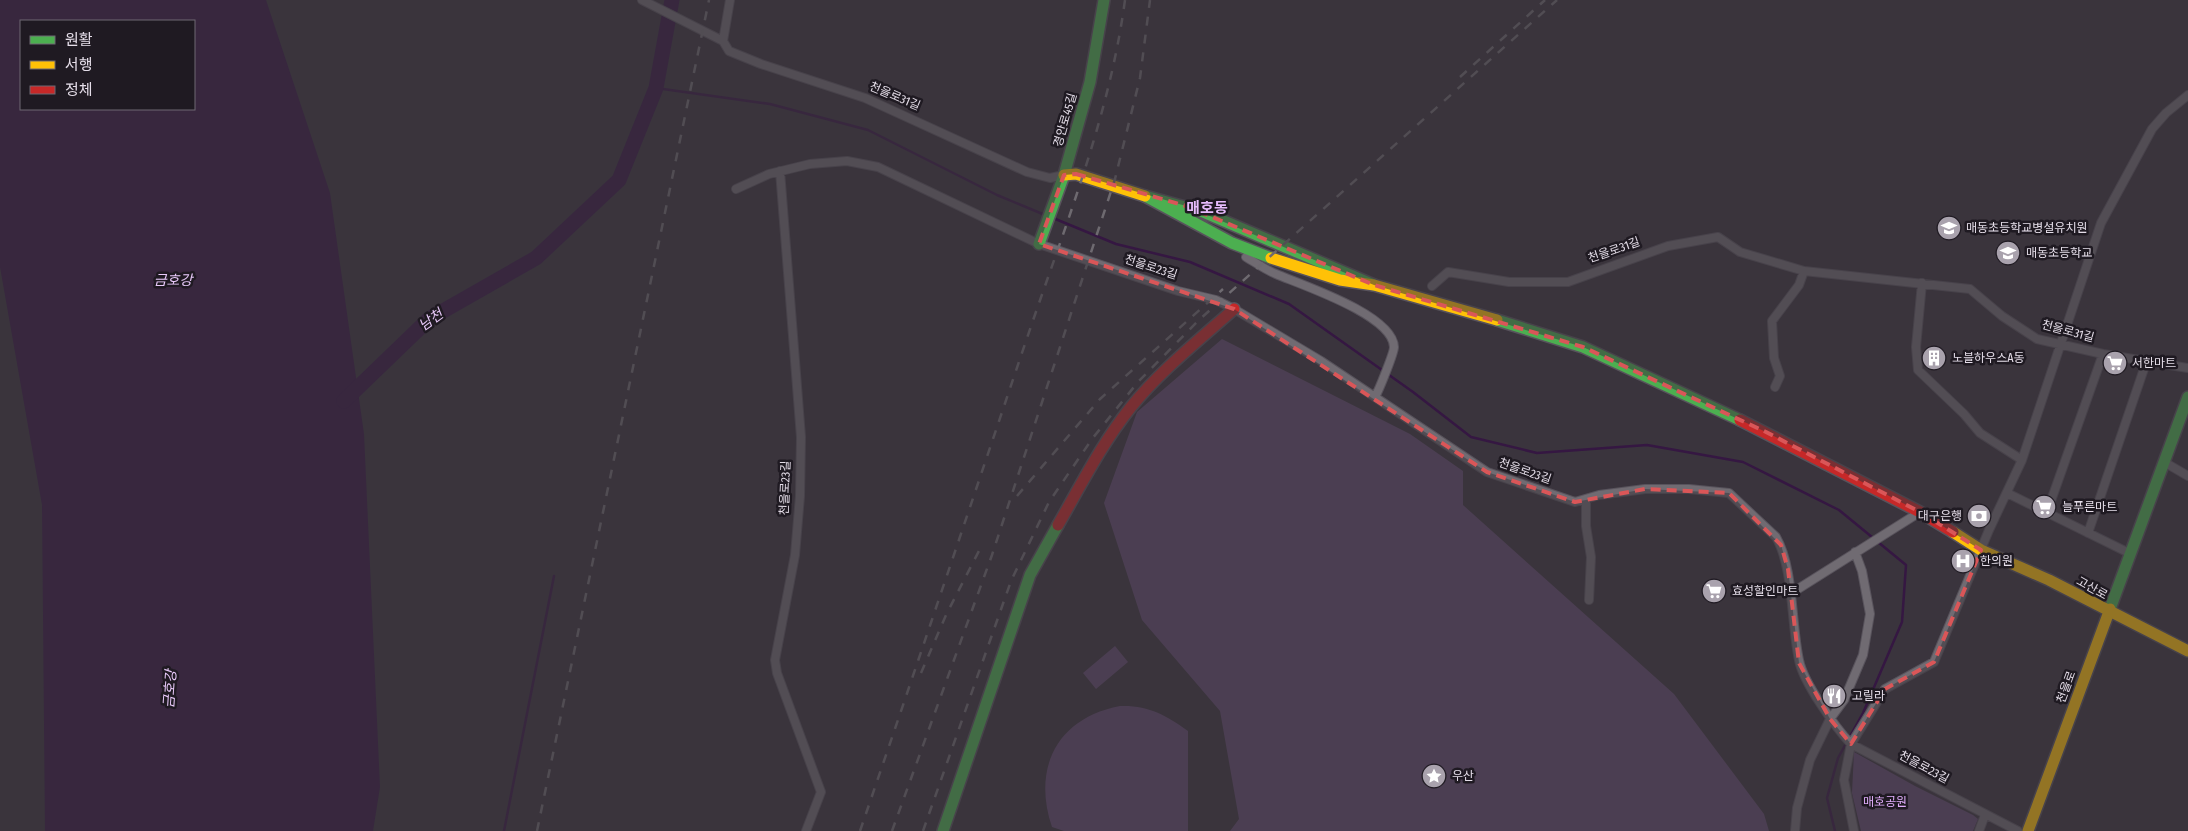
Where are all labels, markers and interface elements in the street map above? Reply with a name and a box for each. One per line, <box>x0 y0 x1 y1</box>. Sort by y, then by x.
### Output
legend <box>20 20 195 110</box>
text: 원활 <box>65 31 93 49</box>
text: 서행 <box>65 56 93 74</box>
street label: 천을로31길 <box>867 79 923 113</box>
text: 정체 <box>65 81 93 99</box>
street label: 경안로45길 <box>1051 91 1079 149</box>
district label: 매호동 <box>1186 199 1228 217</box>
school or university icon: 매동초등학교병설유치원 <box>1936 215 1962 241</box>
place label: 매동초등학교병설유치원 <box>1966 221 2087 235</box>
street label: 천을로31길 <box>1586 235 1642 265</box>
school or university icon: 매동초등학교 <box>1995 240 2021 266</box>
place label: 매동초등학교 <box>2026 246 2092 260</box>
street label: 천을로23길 <box>1123 252 1179 282</box>
water label: 금호강 <box>154 272 194 289</box>
water label: 남천 <box>416 305 447 334</box>
street label: 천을로31길 <box>2040 317 2096 345</box>
building icon: 노블하우스A동 <box>1921 345 1947 371</box>
supermarket icon: 서한마트 <box>2102 350 2128 376</box>
place label: 노블하우스A동 <box>1952 351 2025 365</box>
place label: 서한마트 <box>2132 356 2176 370</box>
street label: 천을로23길 <box>1497 455 1553 487</box>
street label: 천을로23길 <box>777 460 793 516</box>
supermarket icon: 늘푸른마트 <box>2031 494 2057 520</box>
place label: 늘푸른마트 <box>2062 500 2117 514</box>
bank icon: 대구은행 <box>1966 503 1992 529</box>
place label: 대구은행 <box>1918 509 1962 523</box>
hospital icon: 한의원 <box>1950 548 1976 574</box>
place label: 한의원 <box>1980 554 2013 568</box>
street label: 고산로 <box>2074 574 2110 602</box>
supermarket icon: 효성할인마트 <box>1701 578 1727 604</box>
place label: 효성할인마트 <box>1732 584 1798 598</box>
water label: 금호강 <box>160 667 180 709</box>
street label: 천을로 <box>2054 669 2078 705</box>
restaurant icon: 고릴라 <box>1821 683 1847 709</box>
place label: 고릴라 <box>1852 689 1885 703</box>
street label: 천을로23길 <box>1897 748 1951 786</box>
place icon: 우산 <box>1421 763 1447 789</box>
place label: 우산 <box>1452 769 1474 783</box>
park label: 매호공원 <box>1863 795 1907 809</box>

